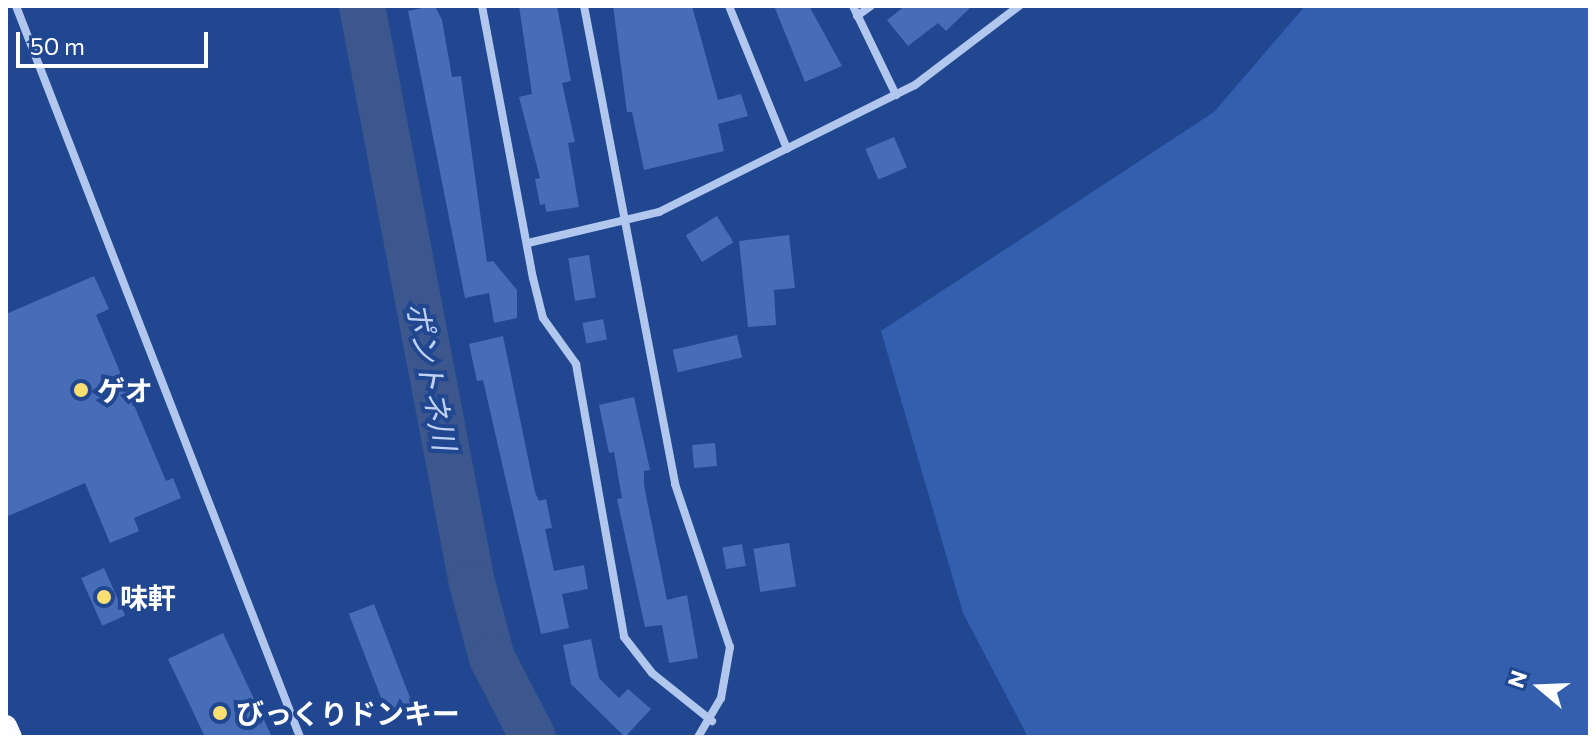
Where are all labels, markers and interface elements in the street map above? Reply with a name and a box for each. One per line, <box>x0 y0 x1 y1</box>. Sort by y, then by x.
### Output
scale bar <box>20 16 212 66</box>
text: 50 m <box>30 31 85 60</box>
water label: ポントネ川 <box>400 299 464 453</box>
place label: ゲオ <box>97 373 153 407</box>
marker: ゲオ <box>72 381 90 399</box>
place label: 味軒 <box>120 580 176 614</box>
marker: 味軒 <box>95 588 113 606</box>
north arrow <box>1500 647 1580 727</box>
text: N <box>1501 667 1532 691</box>
place label: びっくりドンキー <box>236 696 460 730</box>
marker: びっくりドンキー <box>211 704 229 722</box>

